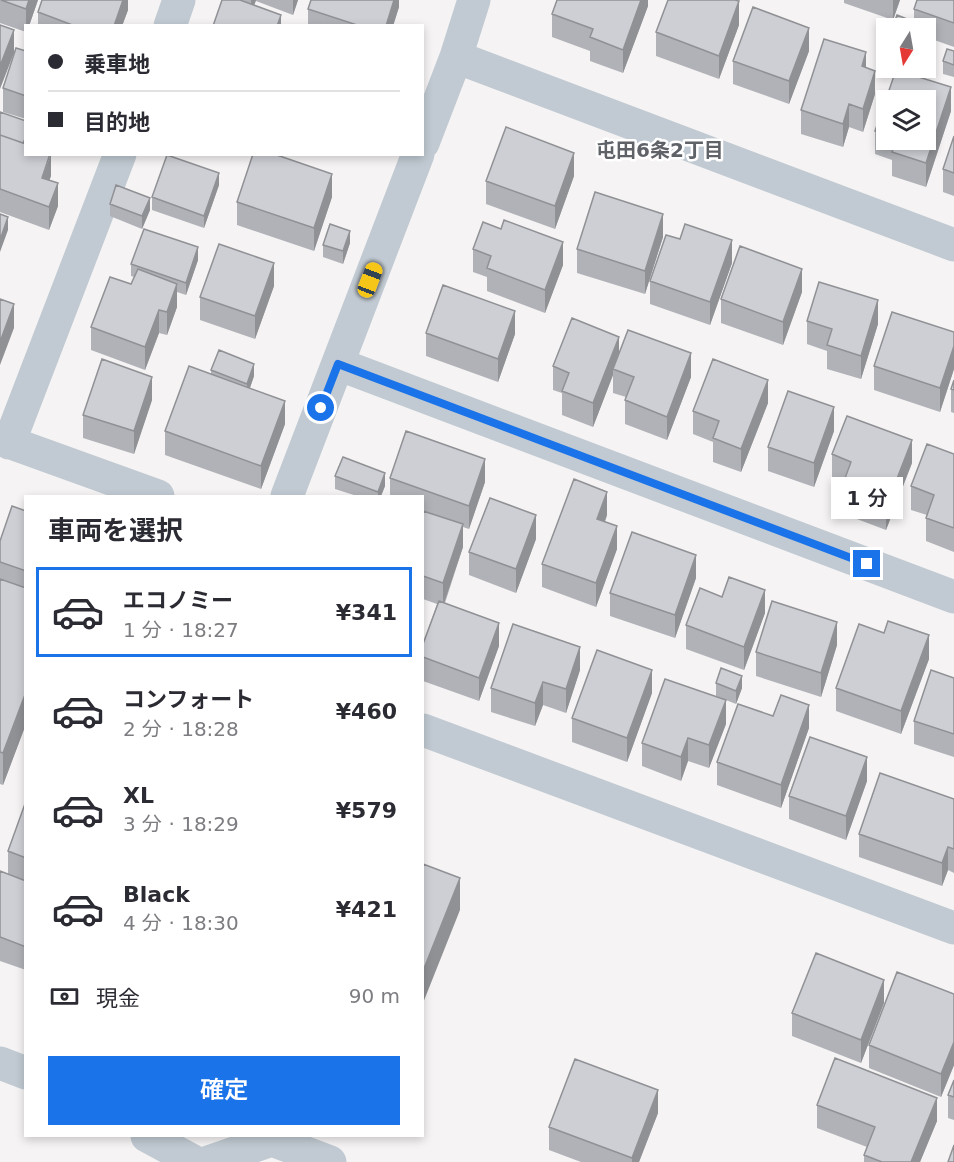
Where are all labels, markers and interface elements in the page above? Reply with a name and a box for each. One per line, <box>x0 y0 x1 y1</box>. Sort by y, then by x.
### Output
north arrow <box>876 18 936 78</box>
map controls <box>876 18 936 150</box>
text: 乗車地 <box>84 52 150 77</box>
button: layers <box>876 90 936 150</box>
text: 目的地 <box>84 110 150 135</box>
district label: 屯田6条2丁目 <box>596 138 724 162</box>
car <box>355 260 385 300</box>
route start <box>307 394 334 421</box>
callout: 1 分 <box>831 477 903 519</box>
text: 1 分 <box>847 486 887 510</box>
text: 車両を選択 <box>48 515 183 546</box>
route end <box>853 550 880 577</box>
icon: car <box>51 585 105 639</box>
text: エコノミー <box>123 588 233 613</box>
text: ¥341 <box>336 600 397 625</box>
text: 1 分 · 18:27 <box>123 618 239 642</box>
icon: car <box>51 684 105 738</box>
text: コンフォート <box>123 687 254 712</box>
text: ¥460 <box>336 699 397 724</box>
text: 2 分 · 18:28 <box>123 717 239 741</box>
icon: car <box>51 783 105 837</box>
text: XL <box>123 783 154 808</box>
text: ¥579 <box>336 798 397 823</box>
text: 3 分 · 18:29 <box>123 812 239 836</box>
icon: car <box>51 882 105 936</box>
text: Black <box>123 882 190 907</box>
text: ¥421 <box>336 897 397 922</box>
text: 4 分 · 18:30 <box>123 911 239 935</box>
icon: cash <box>48 980 81 1013</box>
text: 90 m <box>349 984 400 1008</box>
text: 現金 <box>96 986 140 1011</box>
button: 確定 <box>48 1056 400 1125</box>

